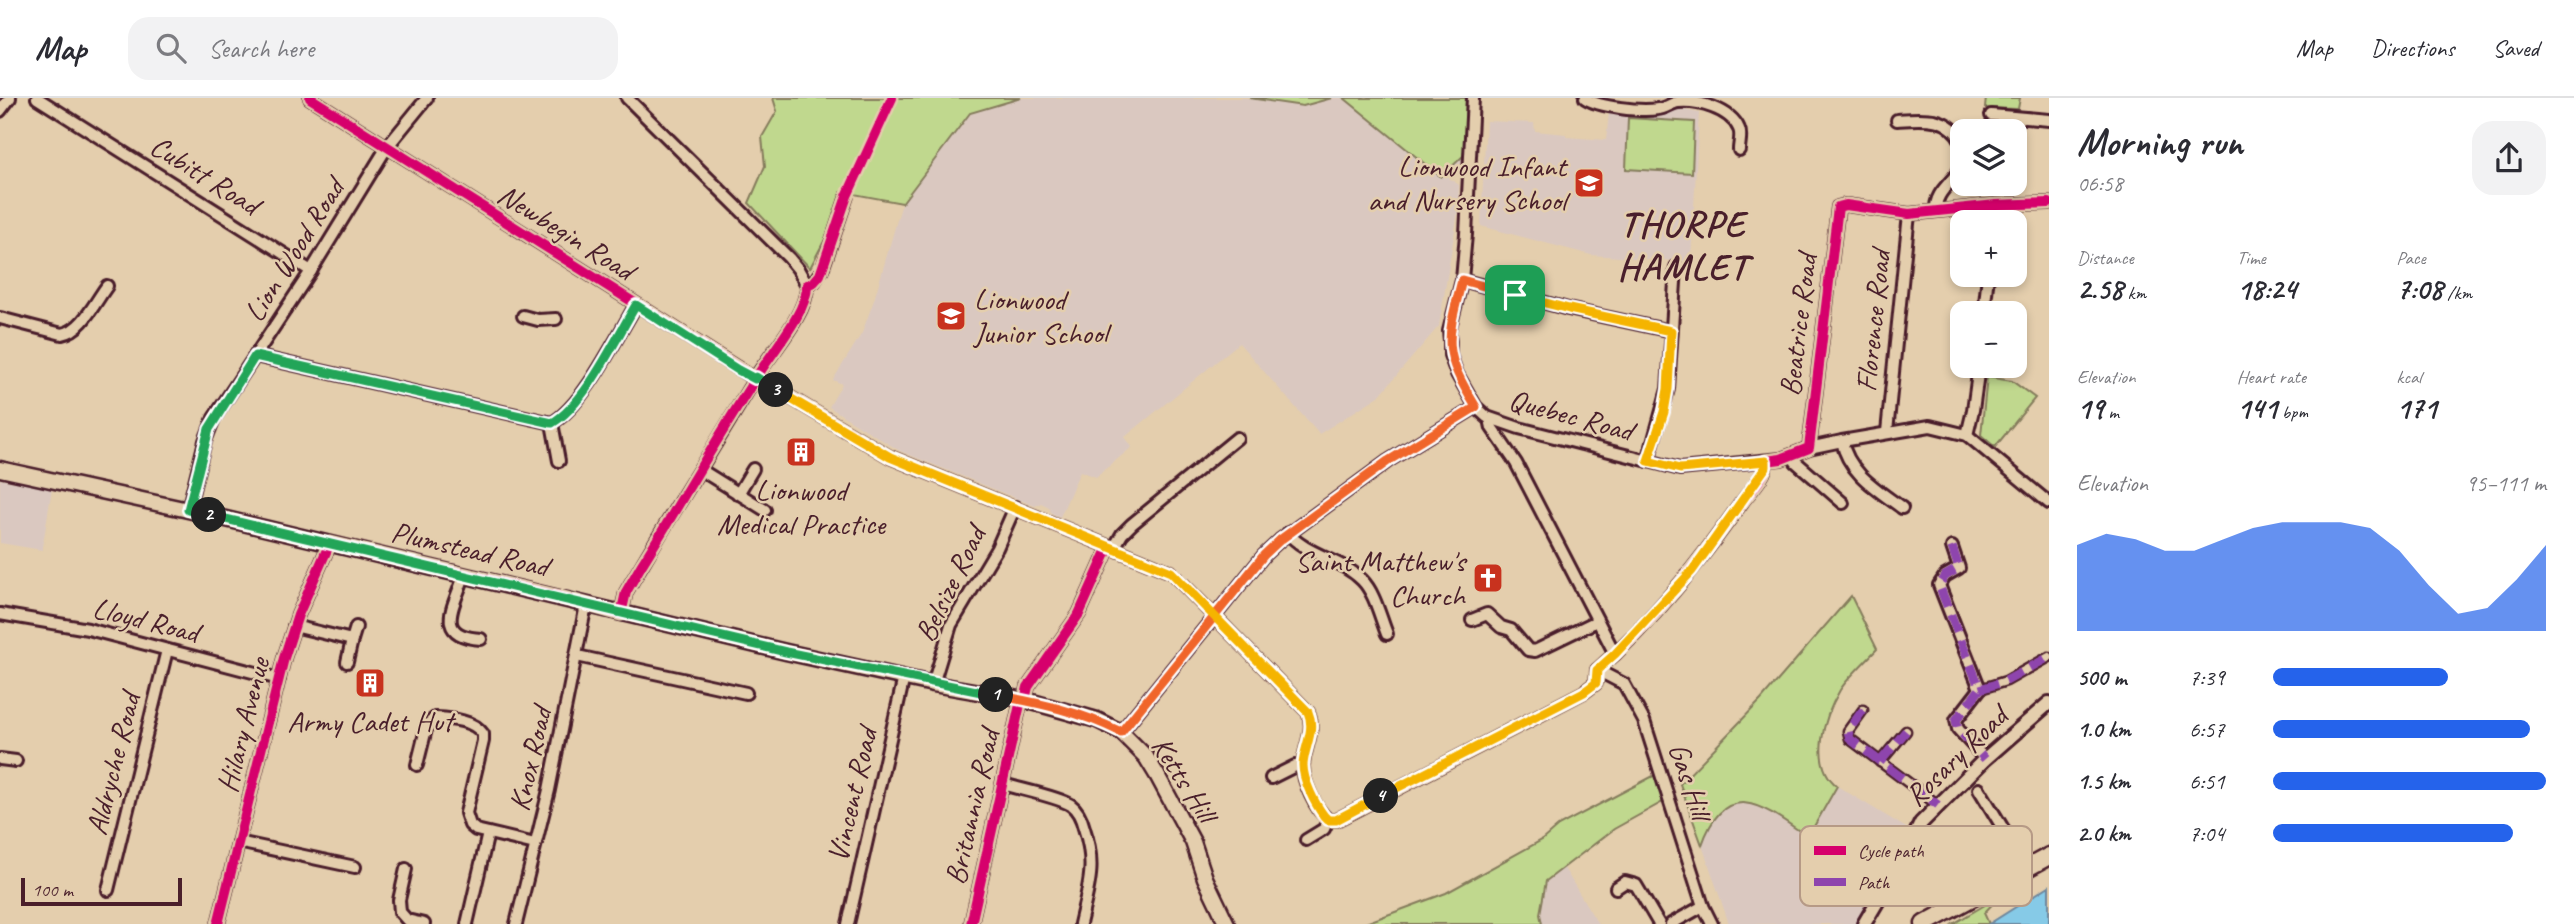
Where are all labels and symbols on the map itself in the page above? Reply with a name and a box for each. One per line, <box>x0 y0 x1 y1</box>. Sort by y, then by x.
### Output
street label: Cubitt Road <box>143 127 270 226</box>
place label: Lionwood Infant and Nursery School <box>1368 147 1571 219</box>
school or university icon: Lionwood Infant and Nursery School <box>1572 166 1606 200</box>
street label: Lion Wood Road <box>235 168 355 328</box>
street label: Newbegin Road <box>491 175 645 291</box>
district label: THORPE HAMLET <box>1618 200 1754 290</box>
street label: Florence Road <box>1847 244 1900 394</box>
street label: Beatrice Road <box>1770 248 1826 398</box>
pin <box>1485 265 1545 325</box>
place label: Lionwood Junior School <box>972 280 1112 352</box>
school or university icon: Lionwood Junior School <box>934 299 968 333</box>
pin: 3 <box>758 372 794 408</box>
street label: Quebec Road <box>1505 380 1641 451</box>
building icon: Lionwood Medical Practice <box>784 435 818 469</box>
place label: Lionwood Medical Practice <box>717 471 887 543</box>
pin: 2 <box>192 498 227 532</box>
street label: Plumstead Road <box>388 512 556 586</box>
street label: Belsize Road <box>906 517 996 648</box>
place label: Saint Matthew's Church <box>1295 542 1468 614</box>
church icon: Saint Matthew's Church <box>1471 561 1505 595</box>
street label: Lloyd Road <box>89 589 207 652</box>
street label: Hilary Avenue <box>208 652 279 796</box>
building icon: Army Cadet Hut <box>353 666 387 700</box>
pin: 1 <box>978 678 1014 712</box>
street label: Aldryche Road <box>77 685 150 839</box>
street label: Rosary Road <box>1897 695 2018 814</box>
street label: Knox Road <box>500 699 561 814</box>
place label: Army Cadet Hut <box>287 702 457 740</box>
street label: Vincent Road <box>818 720 887 866</box>
street label: Britannia Road <box>936 722 1009 888</box>
street label: Ketts Hill <box>1143 729 1228 833</box>
street label: Gas Hill <box>1660 738 1722 829</box>
pin: 4 <box>1364 778 1398 814</box>
legend <box>1800 826 2032 906</box>
text: Cycle path <box>1858 839 1924 863</box>
text: Path <box>1858 871 1891 895</box>
scale bar <box>21 875 182 907</box>

